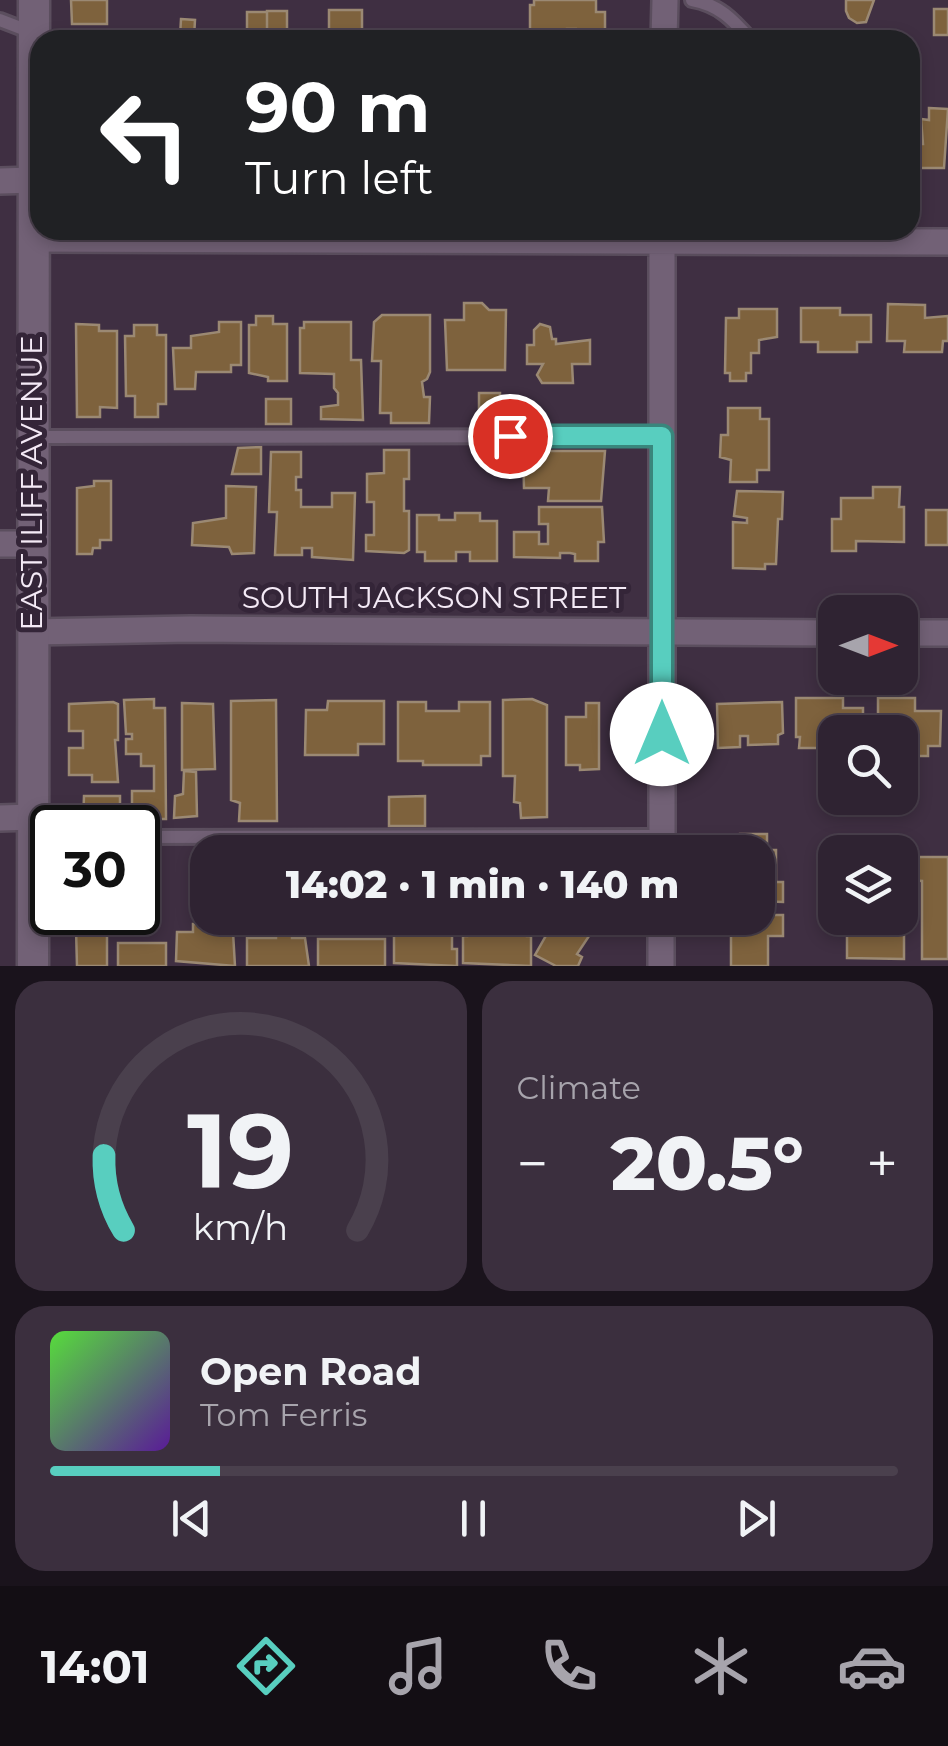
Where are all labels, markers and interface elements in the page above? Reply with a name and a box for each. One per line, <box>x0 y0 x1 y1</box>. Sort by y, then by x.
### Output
text: 90 m <box>245 64 430 150</box>
icon: left <box>80 70 210 200</box>
text: Turn left <box>245 150 433 205</box>
street label: EAST ILIFF AVENUE <box>13 335 50 631</box>
pin <box>468 394 553 479</box>
icon: arrive <box>483 409 538 464</box>
street label: SOUTH JACKSON STREET <box>242 579 627 616</box>
north arrow <box>818 595 918 695</box>
map controls <box>818 595 918 935</box>
position arrow <box>610 682 714 786</box>
button: search <box>818 715 918 815</box>
speed limit sign: 30 <box>30 805 160 935</box>
button: layers <box>818 835 918 935</box>
text: 14:02 · 1 min · 140 m <box>286 861 679 908</box>
text: Climate <box>517 1068 641 1107</box>
text: 19 <box>187 1087 294 1214</box>
text: 20.5° <box>611 1117 804 1209</box>
text: − <box>517 1130 548 1197</box>
text: + <box>866 1130 898 1197</box>
text: km/h <box>193 1205 288 1249</box>
text: Open Road <box>200 1348 422 1395</box>
text: Tom Ferris <box>200 1395 367 1434</box>
icon: previous <box>164 1491 219 1546</box>
icon: pause <box>446 1491 501 1546</box>
icon: next <box>729 1491 784 1546</box>
icon: directions <box>231 1631 301 1701</box>
icon: music <box>383 1631 453 1701</box>
icon: phone <box>534 1631 604 1701</box>
icon: climate <box>686 1631 756 1701</box>
icon: car <box>837 1631 907 1701</box>
text: 14:01 <box>41 1639 150 1694</box>

